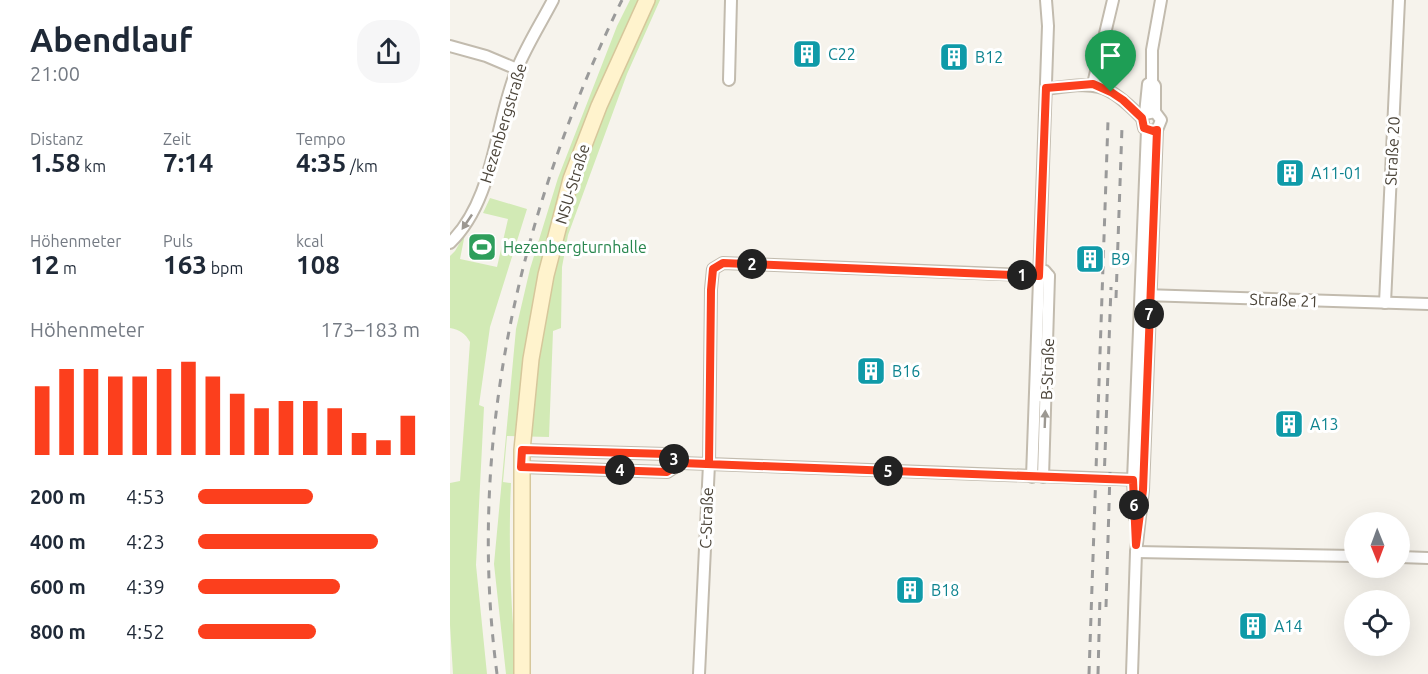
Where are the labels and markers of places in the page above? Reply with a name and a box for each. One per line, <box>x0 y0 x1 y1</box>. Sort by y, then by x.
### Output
pin <box>1085 30 1136 92</box>
building icon: C22 <box>791 38 823 70</box>
building icon: B12 <box>938 41 970 73</box>
place label: C22 <box>828 45 856 63</box>
place label: B12 <box>975 48 1003 66</box>
building icon: A11-01 <box>1274 157 1306 189</box>
place label: A11-01 <box>1311 164 1362 182</box>
sports icon: Hezenbergturnhalle <box>466 231 498 263</box>
place label: Hezenbergturnhalle <box>503 238 647 256</box>
building icon: B9 <box>1074 243 1106 275</box>
pin: 2 <box>737 249 767 279</box>
place label: B9 <box>1111 250 1130 268</box>
pin: 1 <box>1007 260 1037 290</box>
pin: 7 <box>1134 299 1164 329</box>
building icon: B16 <box>855 355 887 387</box>
place label: B16 <box>892 362 920 380</box>
building icon: A13 <box>1273 408 1305 440</box>
place label: A13 <box>1310 415 1338 433</box>
pin: 3 <box>659 444 689 474</box>
pin: 4 <box>605 455 635 485</box>
pin: 5 <box>873 456 903 486</box>
pin: 6 <box>1119 490 1149 520</box>
building icon: B18 <box>894 574 926 606</box>
place label: B18 <box>931 581 959 599</box>
building icon: A14 <box>1237 610 1269 642</box>
place label: A14 <box>1274 617 1302 635</box>

